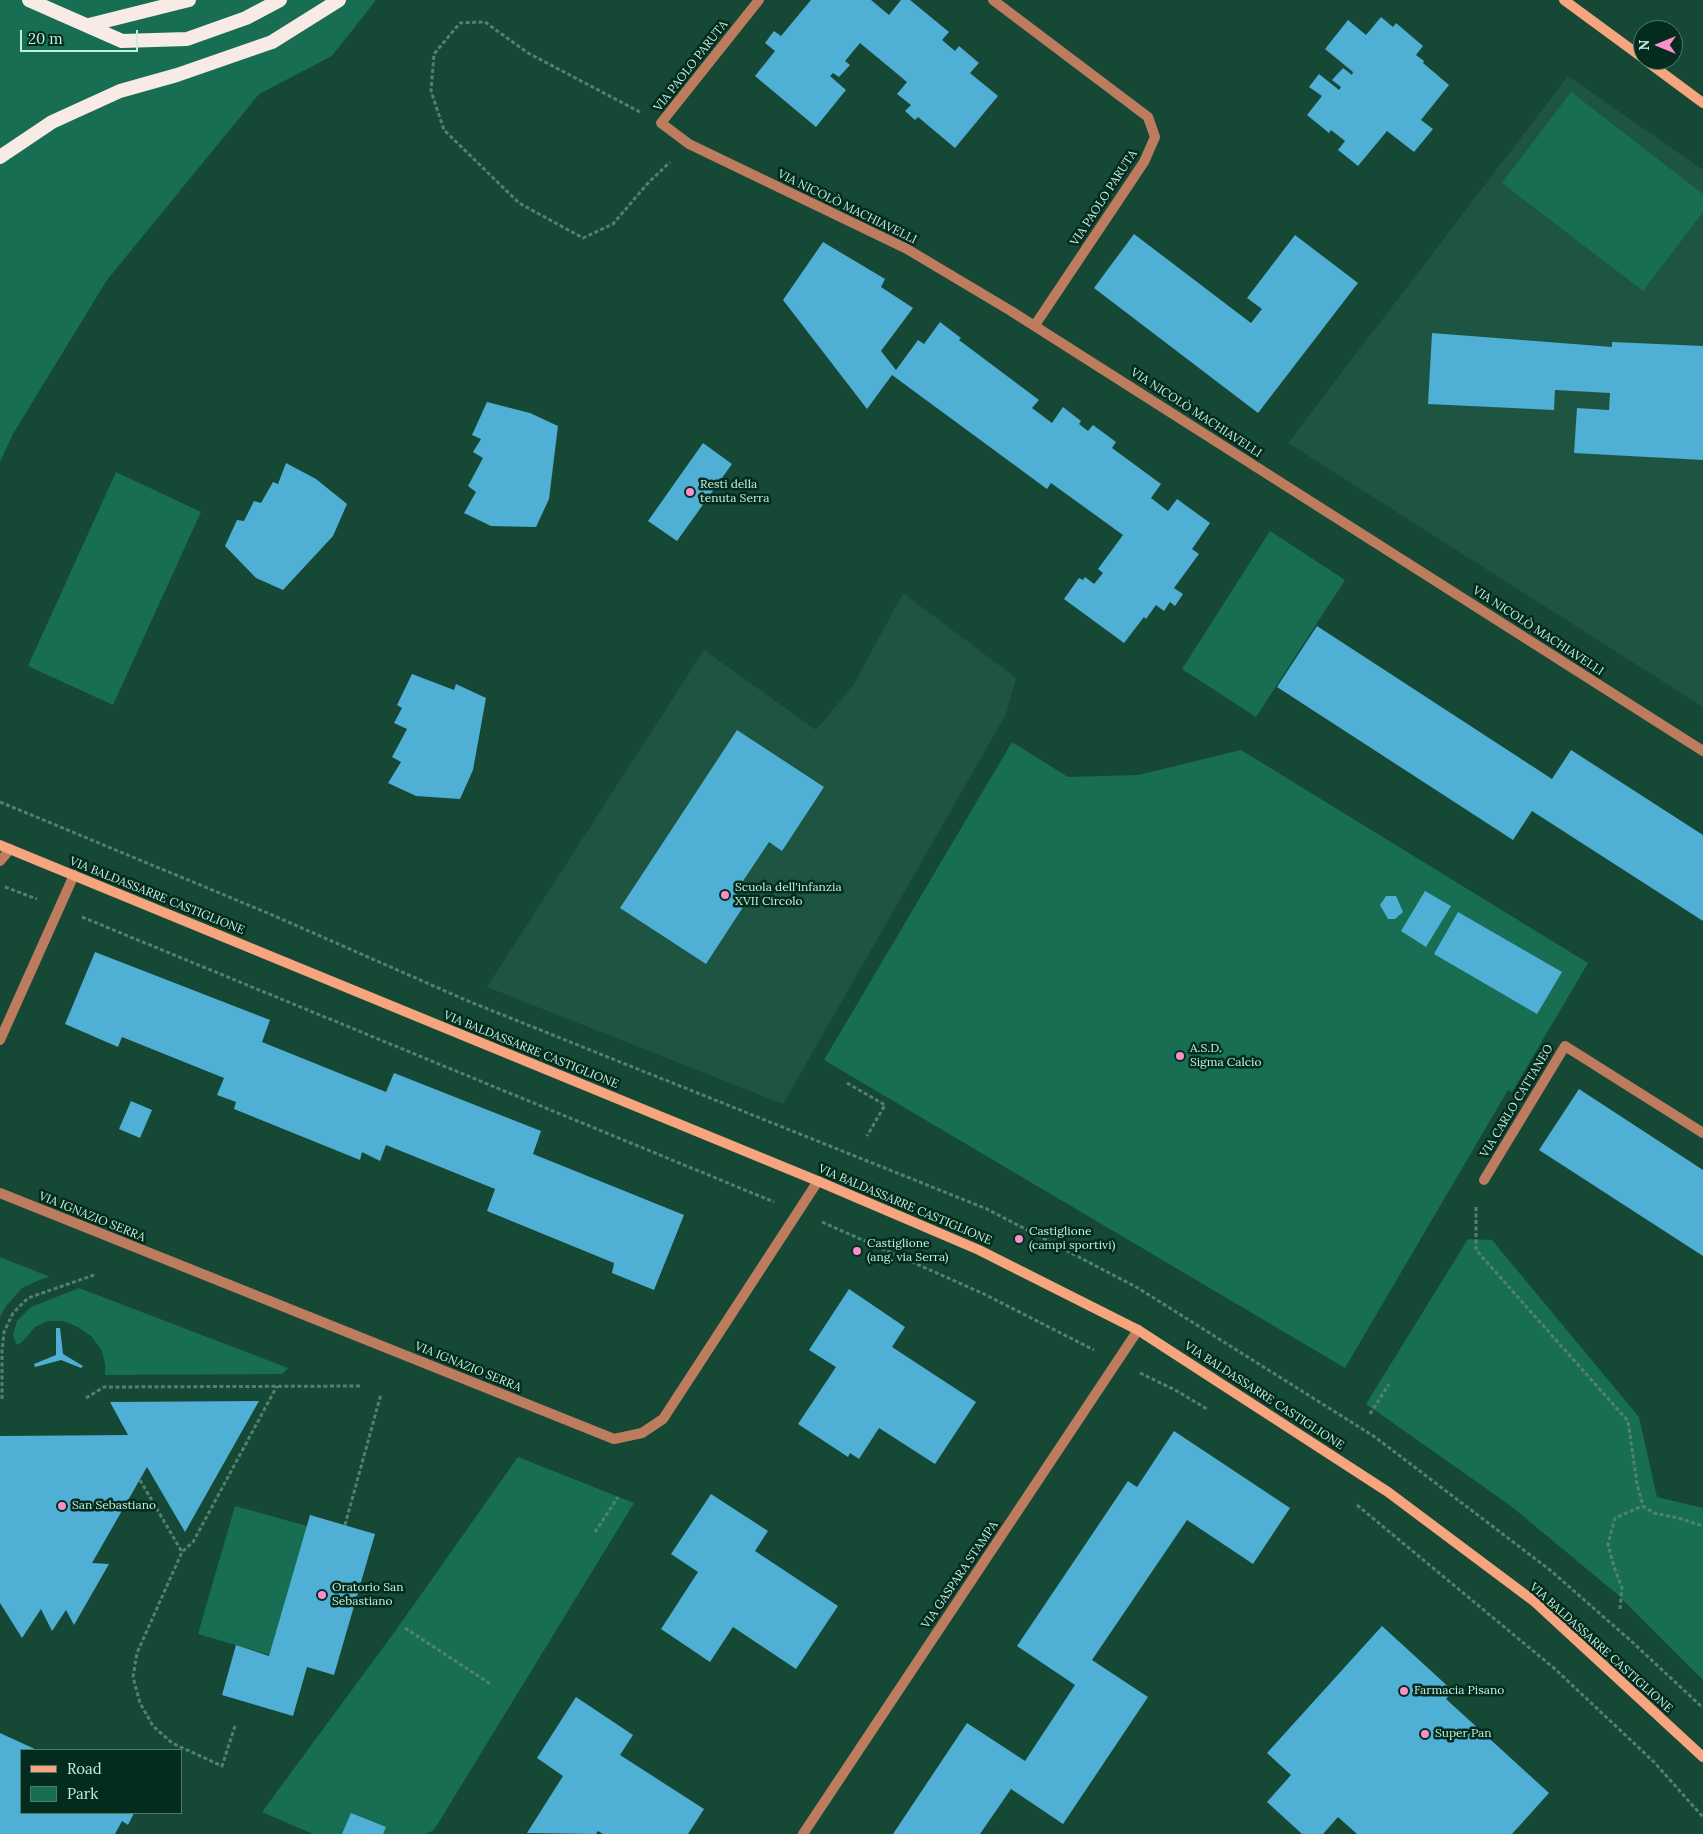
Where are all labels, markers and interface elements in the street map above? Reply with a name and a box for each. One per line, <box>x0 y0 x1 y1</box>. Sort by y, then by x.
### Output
street label: VIA PAOLO PARUTA <box>651 18 731 114</box>
scale bar <box>22 20 140 52</box>
north arrow <box>1633 20 1683 70</box>
text: 20 m <box>28 29 63 48</box>
text: N <box>1635 40 1653 50</box>
street label: VIA PAOLO PARUTA <box>1068 147 1140 249</box>
street label: VIA NICOLÒ MACHIAVELLI <box>775 167 919 247</box>
street label: VIA NICOLÒ MACHIAVELLI <box>1128 365 1264 461</box>
place label: Resti della tenuta Serra <box>700 478 769 506</box>
marker: Resti della tenuta Serra <box>684 486 696 498</box>
street label: VIA NICOLÒ MACHIAVELLI <box>1470 583 1606 679</box>
street label: VIA BALDASSARRE CASTIGLIONE <box>67 854 247 938</box>
place label: Scuola dell'infanzia XVII Circolo <box>735 881 842 909</box>
marker: Scuola dell'infanzia XVII Circolo <box>719 889 731 901</box>
street label: VIA BALDASSARRE CASTIGLIONE <box>441 1008 621 1092</box>
place label: A.S.D. Sigma Calcio <box>1190 1042 1261 1070</box>
street label: VIA CARLO CATTANEO <box>1477 1042 1557 1160</box>
marker: A.S.D. Sigma Calcio <box>1174 1050 1186 1062</box>
street label: VIA BALDASSARRE CASTIGLIONE <box>816 1162 994 1248</box>
street label: VIA IGNAZIO SERRA <box>37 1189 147 1245</box>
place label: Castiglione (campi sportivi) <box>1029 1225 1115 1253</box>
marker: Castiglione (campi sportivi) <box>1013 1233 1025 1245</box>
place label: Castiglione (ang. via Serra) <box>867 1237 949 1265</box>
marker: Castiglione (ang. via Serra) <box>851 1245 863 1257</box>
street label: VIA IGNAZIO SERRA <box>413 1339 523 1395</box>
street label: VIA BALDASSARRE CASTIGLIONE <box>1182 1339 1346 1453</box>
place label: San Sebastiano <box>72 1499 156 1513</box>
marker: San Sebastiano <box>56 1500 68 1512</box>
street label: VIA GASPARA STAMPA <box>919 1519 1001 1631</box>
street label: VIA BALDASSARRE CASTIGLIONE <box>1527 1580 1675 1716</box>
place label: Oratorio San Sebastiano <box>332 1581 403 1609</box>
marker: Oratorio San Sebastiano <box>316 1589 328 1601</box>
place label: Farmacia Pisano <box>1414 1684 1504 1698</box>
marker: Farmacia Pisano <box>1398 1685 1410 1697</box>
place label: Super Pan <box>1435 1727 1492 1741</box>
marker: Super Pan <box>1419 1728 1431 1740</box>
legend <box>20 1749 182 1814</box>
text: Road <box>67 1759 102 1778</box>
text: Park <box>67 1784 98 1803</box>

